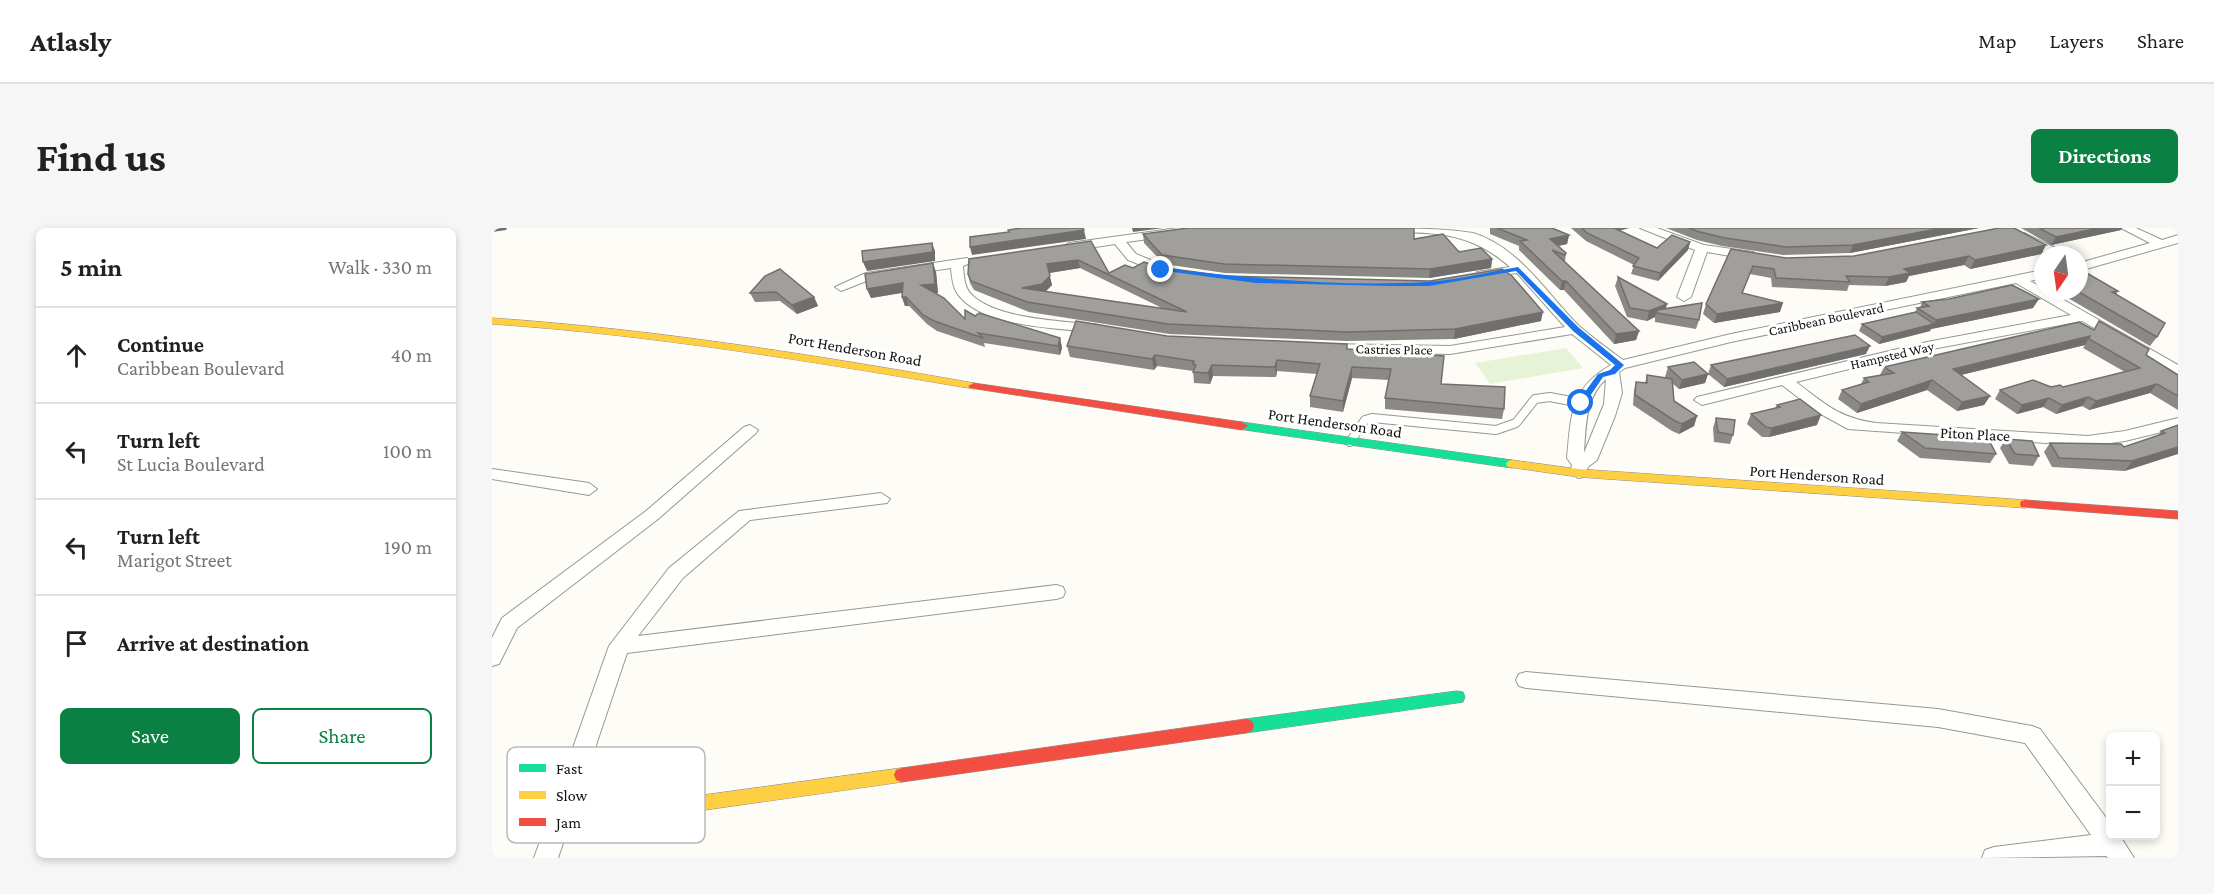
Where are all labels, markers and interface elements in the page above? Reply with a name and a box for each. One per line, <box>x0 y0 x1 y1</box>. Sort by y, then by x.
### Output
text: Atlasly <box>30 26 111 57</box>
text: Map <box>1978 29 2017 53</box>
text: Layers <box>2050 29 2104 53</box>
text: Share <box>2137 29 2184 53</box>
button: Directions <box>2031 129 2178 183</box>
text: Find us <box>36 133 166 180</box>
north arrow <box>2034 246 2088 300</box>
text: 5 min <box>60 253 122 282</box>
text: Walk · 330 m <box>328 256 432 278</box>
route end <box>1147 256 1173 282</box>
street label: Caribbean Boulevard <box>1767 299 1886 339</box>
street label: Port Henderson Road <box>787 329 924 369</box>
text: Continue <box>117 332 204 357</box>
street label: Hampsted Way <box>1849 337 1936 372</box>
icon: ahead <box>60 339 93 372</box>
street label: Castries Place <box>1355 340 1433 358</box>
text: 40 m <box>391 344 432 366</box>
text: Caribbean Boulevard <box>117 357 284 379</box>
route start <box>1567 389 1593 415</box>
street label: Port Henderson Road <box>1267 405 1404 441</box>
street label: Piton Place <box>1940 424 2010 444</box>
text: Turn left <box>117 428 200 453</box>
icon: left <box>60 435 93 468</box>
text: 100 m <box>383 440 432 462</box>
text: St Lucia Boulevard <box>117 453 265 475</box>
street label: Port Henderson Road <box>1749 462 1886 488</box>
text: Turn left <box>117 524 200 549</box>
icon: left <box>60 531 93 564</box>
text: 190 m <box>384 536 432 558</box>
text: Marigot Street <box>117 549 232 571</box>
icon: arrive <box>60 627 93 660</box>
text: Arrive at destination <box>117 631 309 656</box>
button: Save <box>60 708 240 764</box>
button: Share <box>252 708 432 764</box>
map controls <box>2106 732 2160 840</box>
button: + <box>2106 732 2160 786</box>
legend <box>507 747 705 843</box>
text: Fast <box>556 760 583 777</box>
button: − <box>2106 786 2160 840</box>
text: Slow <box>556 787 588 804</box>
text: Jam <box>554 814 581 832</box>

